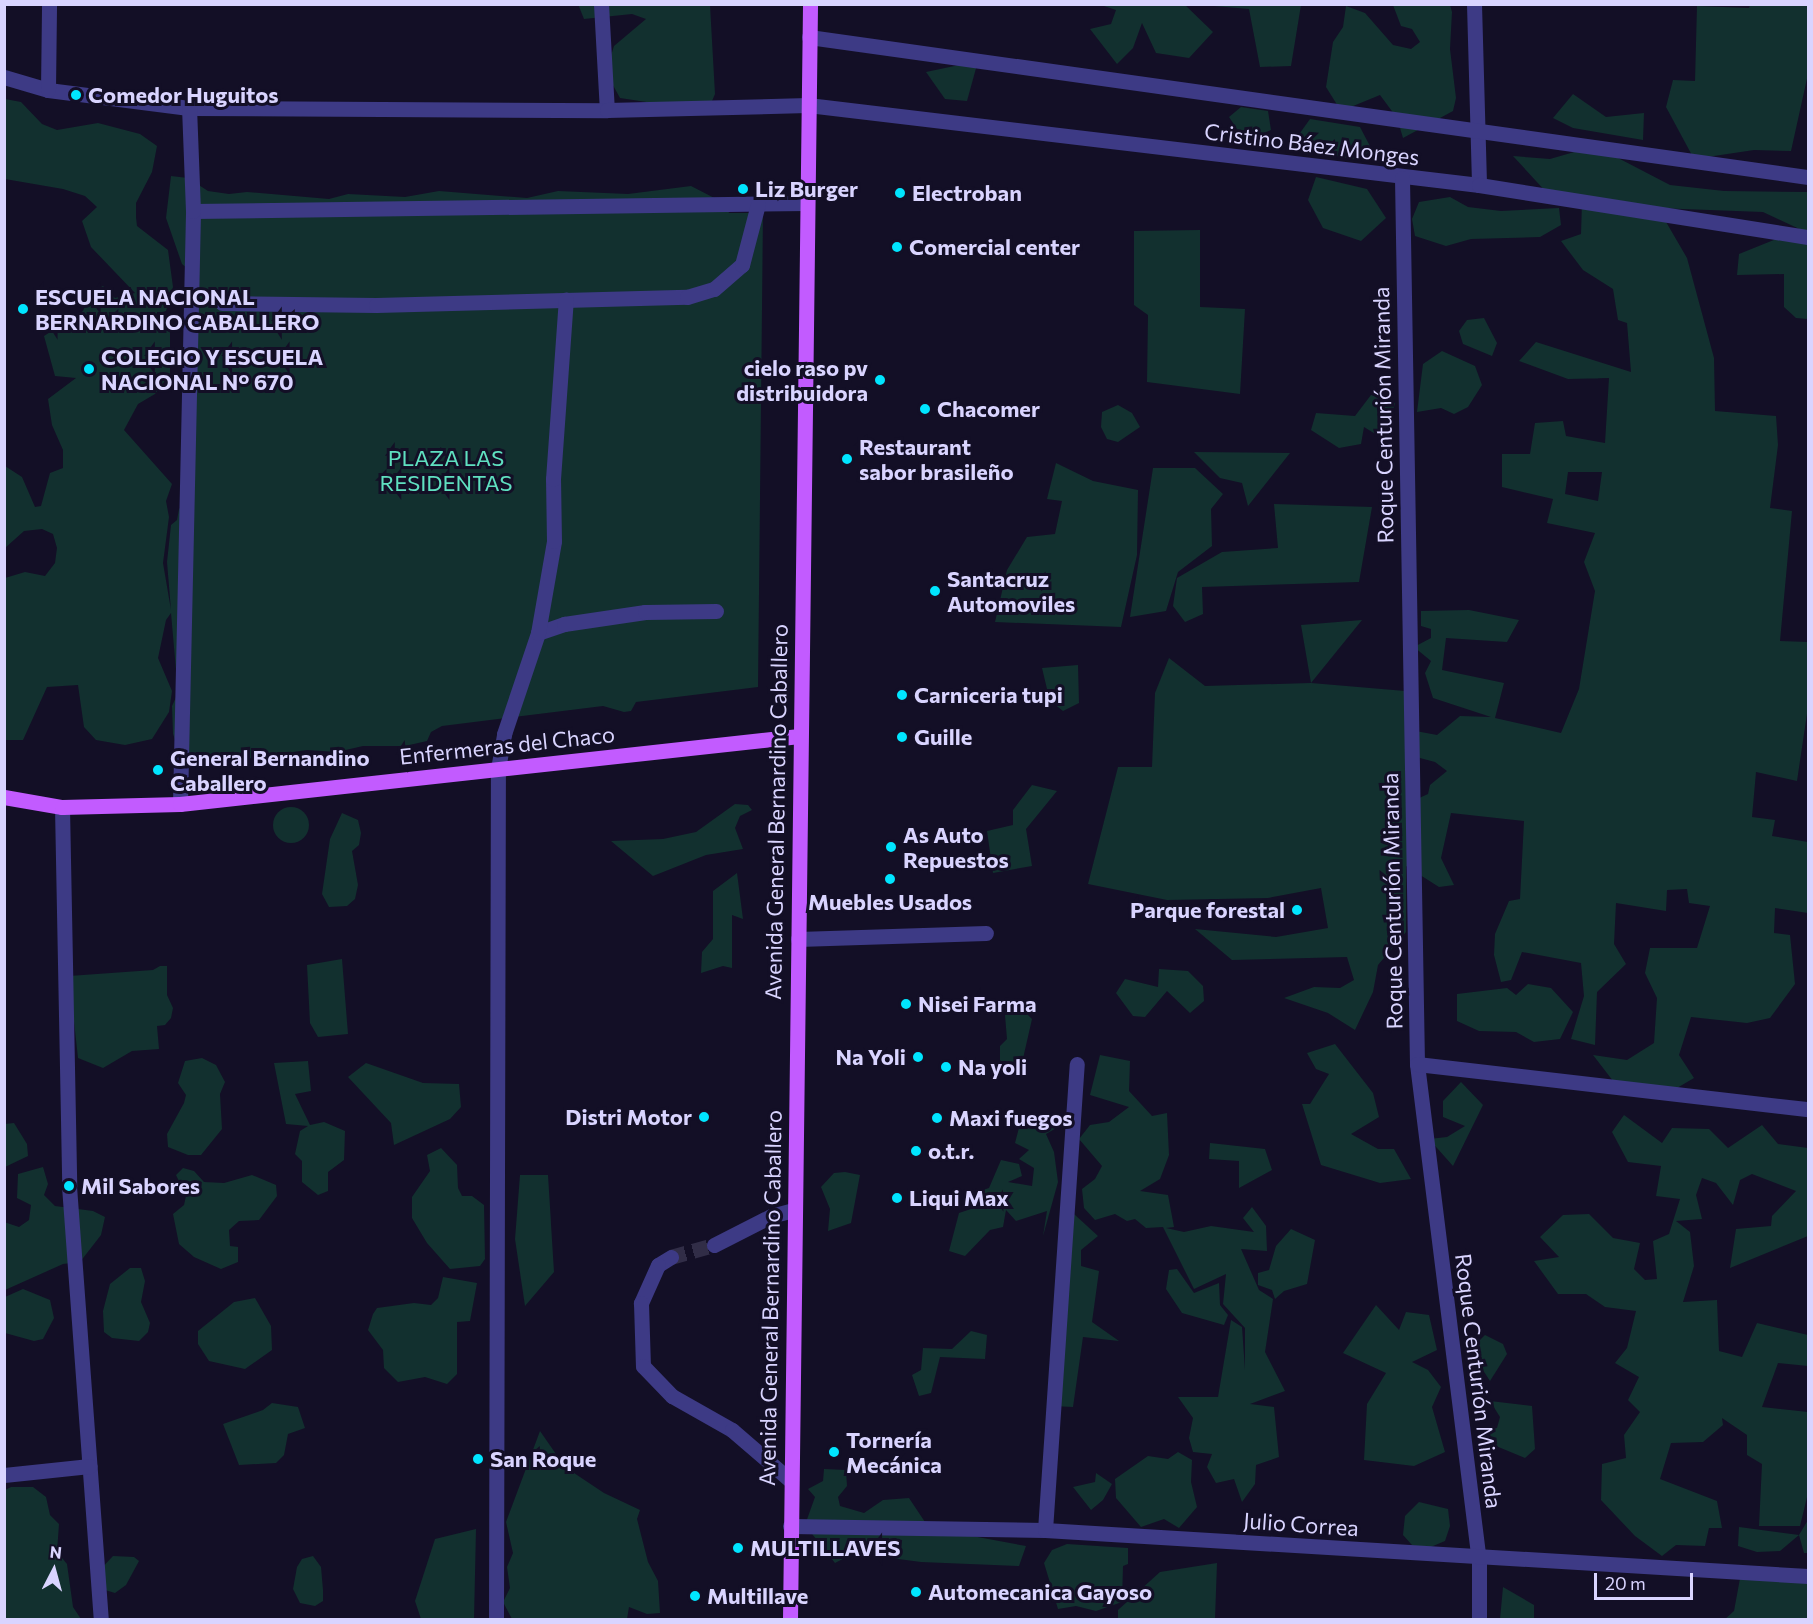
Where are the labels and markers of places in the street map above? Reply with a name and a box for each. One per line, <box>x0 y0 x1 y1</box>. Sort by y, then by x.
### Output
place label: Comedor Huguitos <box>88 82 278 108</box>
marker: Comedor Huguitos <box>69 88 83 102</box>
place label: Liz Burger <box>755 176 858 202</box>
place label: Electroban <box>912 180 1022 206</box>
marker: Liz Burger <box>736 182 750 196</box>
marker: Electroban <box>893 186 907 200</box>
place label: Comercial center <box>909 234 1080 260</box>
marker: Comercial center <box>890 240 904 254</box>
place label: ESCUELA NACIONAL BERNARDINO CABALLERO <box>35 283 319 334</box>
marker: ESCUELA NACIONAL BERNARDINO CABALLERO <box>16 302 30 316</box>
place label: COLEGIO Y ESCUELA NACIONAL N° 670 <box>101 343 323 394</box>
place label: cielo raso pv distribuidora <box>736 354 868 406</box>
marker: COLEGIO Y ESCUELA NACIONAL N° 670 <box>82 362 96 376</box>
marker: cielo raso pv distribuidora <box>873 373 887 387</box>
place label: Chacomer <box>937 396 1040 422</box>
marker: Chacomer <box>918 402 932 416</box>
place label: Restaurant sabor brasileño <box>859 433 1014 484</box>
marker: Restaurant sabor brasileño <box>840 452 854 466</box>
place label: Santacruz Automoviles <box>947 565 1075 616</box>
marker: Santacruz Automoviles <box>928 584 942 598</box>
place label: Carniceria tupi <box>914 682 1063 708</box>
marker: Carniceria tupi <box>895 688 909 702</box>
place label: Guille <box>914 724 972 750</box>
marker: Guille <box>895 730 909 744</box>
place label: General Bernandino Caballero <box>170 744 370 796</box>
marker: General Bernandino Caballero <box>151 763 165 777</box>
place label: As Auto Repuestos <box>903 821 1009 872</box>
marker: As Auto Repuestos <box>884 840 898 854</box>
marker: Muebles Usados <box>883 872 897 886</box>
place label: Muebles Usados <box>808 889 972 915</box>
place label: Parque forestal <box>1130 897 1285 923</box>
marker: Parque forestal <box>1290 903 1304 917</box>
place label: Nisei Farma <box>918 991 1037 1017</box>
marker: Nisei Farma <box>899 997 913 1011</box>
place label: Na Yoli <box>836 1044 906 1070</box>
marker: Na Yoli <box>911 1050 925 1064</box>
place label: Na yoli <box>958 1054 1027 1080</box>
marker: Na yoli <box>939 1060 953 1074</box>
place label: Distri Motor <box>565 1104 692 1130</box>
place label: Maxi fuegos <box>949 1105 1073 1131</box>
marker: Distri Motor <box>697 1110 711 1124</box>
marker: Maxi fuegos <box>930 1111 944 1125</box>
place label: o.t.r. <box>928 1138 974 1164</box>
marker: o.t.r. <box>909 1144 923 1158</box>
place label: Mil Sabores <box>81 1173 200 1199</box>
marker: Mil Sabores <box>62 1179 76 1193</box>
place label: Liqui Max <box>909 1185 1009 1211</box>
marker: Liqui Max <box>890 1191 904 1205</box>
place label: Tornería Mecánica <box>846 1426 942 1478</box>
marker: Tornería Mecánica <box>827 1445 841 1459</box>
place label: San Roque <box>490 1446 596 1472</box>
marker: San Roque <box>471 1452 485 1466</box>
place label: MULTILLAVES <box>750 1535 900 1561</box>
marker: MULTILLAVES <box>731 1541 745 1555</box>
place label: Automecanica Gayoso <box>928 1579 1152 1605</box>
place label: Multillave <box>707 1583 808 1609</box>
marker: Automecanica Gayoso <box>909 1585 923 1599</box>
marker: Multillave <box>688 1589 702 1603</box>

